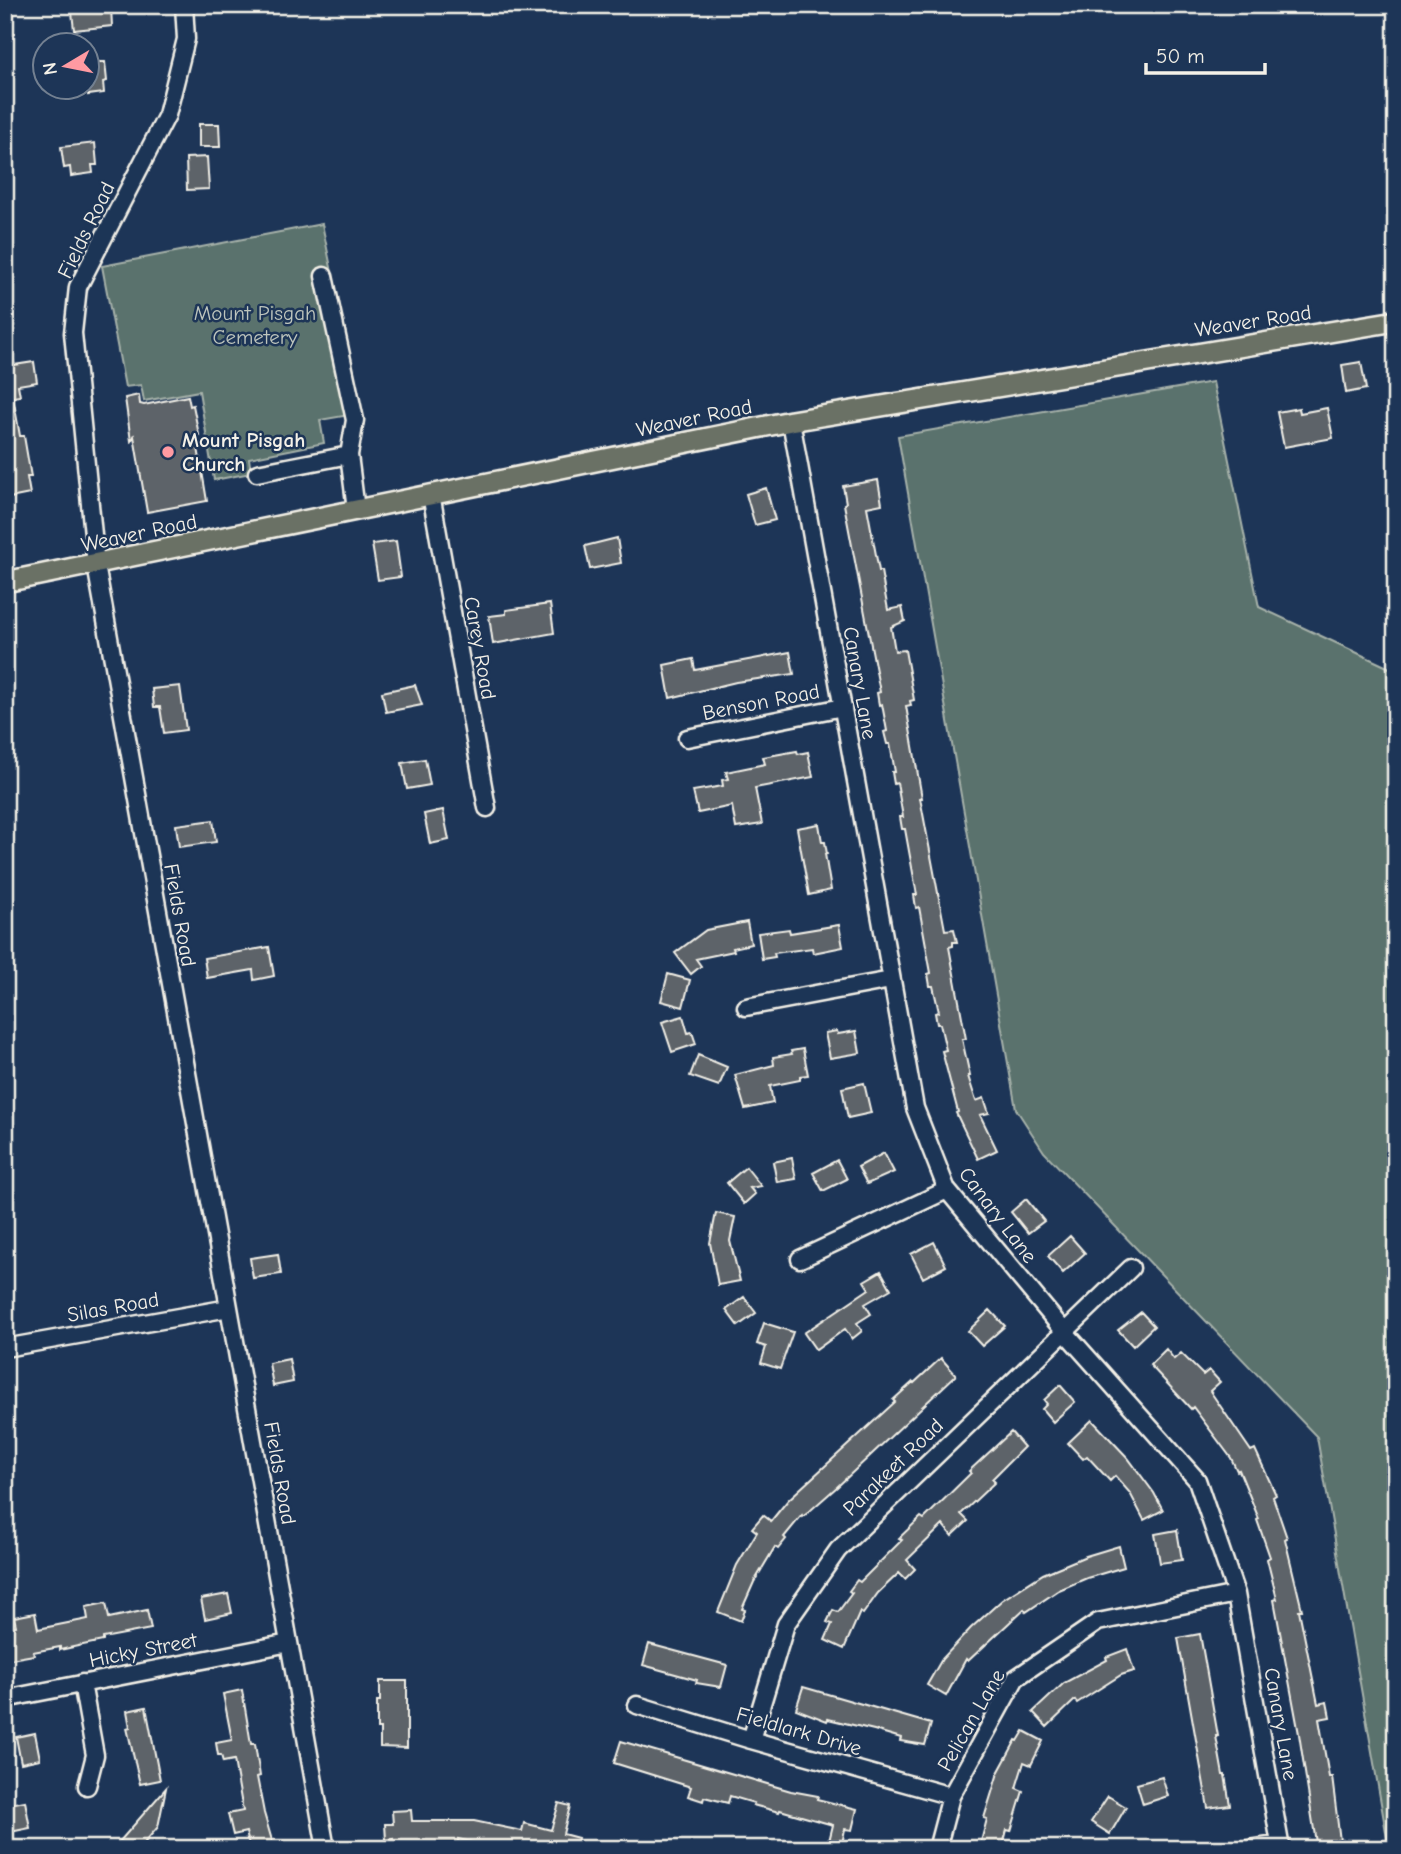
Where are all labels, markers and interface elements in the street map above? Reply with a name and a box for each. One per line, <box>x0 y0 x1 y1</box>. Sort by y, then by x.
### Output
north arrow <box>32 32 102 102</box>
scale bar <box>1146 32 1264 76</box>
text: 50 m <box>1156 44 1205 68</box>
text: N <box>38 61 62 77</box>
street label: Fields Road <box>52 178 120 282</box>
street label: Weaver Road <box>1193 300 1313 342</box>
park label: Mount Pisgah Cemetery <box>194 301 316 349</box>
street label: Weaver Road <box>634 394 754 442</box>
place label: Mount Pisgah Church <box>182 428 305 476</box>
marker: Mount Pisgah Church <box>160 444 176 460</box>
street label: Weaver Road <box>79 509 199 557</box>
street label: Carey Road <box>459 595 501 701</box>
street label: Canary Lane <box>838 625 882 741</box>
street label: Benson Road <box>700 679 822 725</box>
street label: Fields Road <box>159 862 201 968</box>
street label: Canary Lane <box>954 1162 1042 1268</box>
street label: Silas Road <box>65 1287 161 1327</box>
street label: Parakeet Road <box>838 1413 948 1521</box>
street label: Fields Road <box>259 1420 301 1526</box>
street label: Hicky Street <box>87 1628 200 1672</box>
street label: Pelican Lane <box>932 1665 1010 1775</box>
street label: Canary Lane <box>1259 1666 1303 1782</box>
street label: Fieldlark Drive <box>734 1702 864 1760</box>

